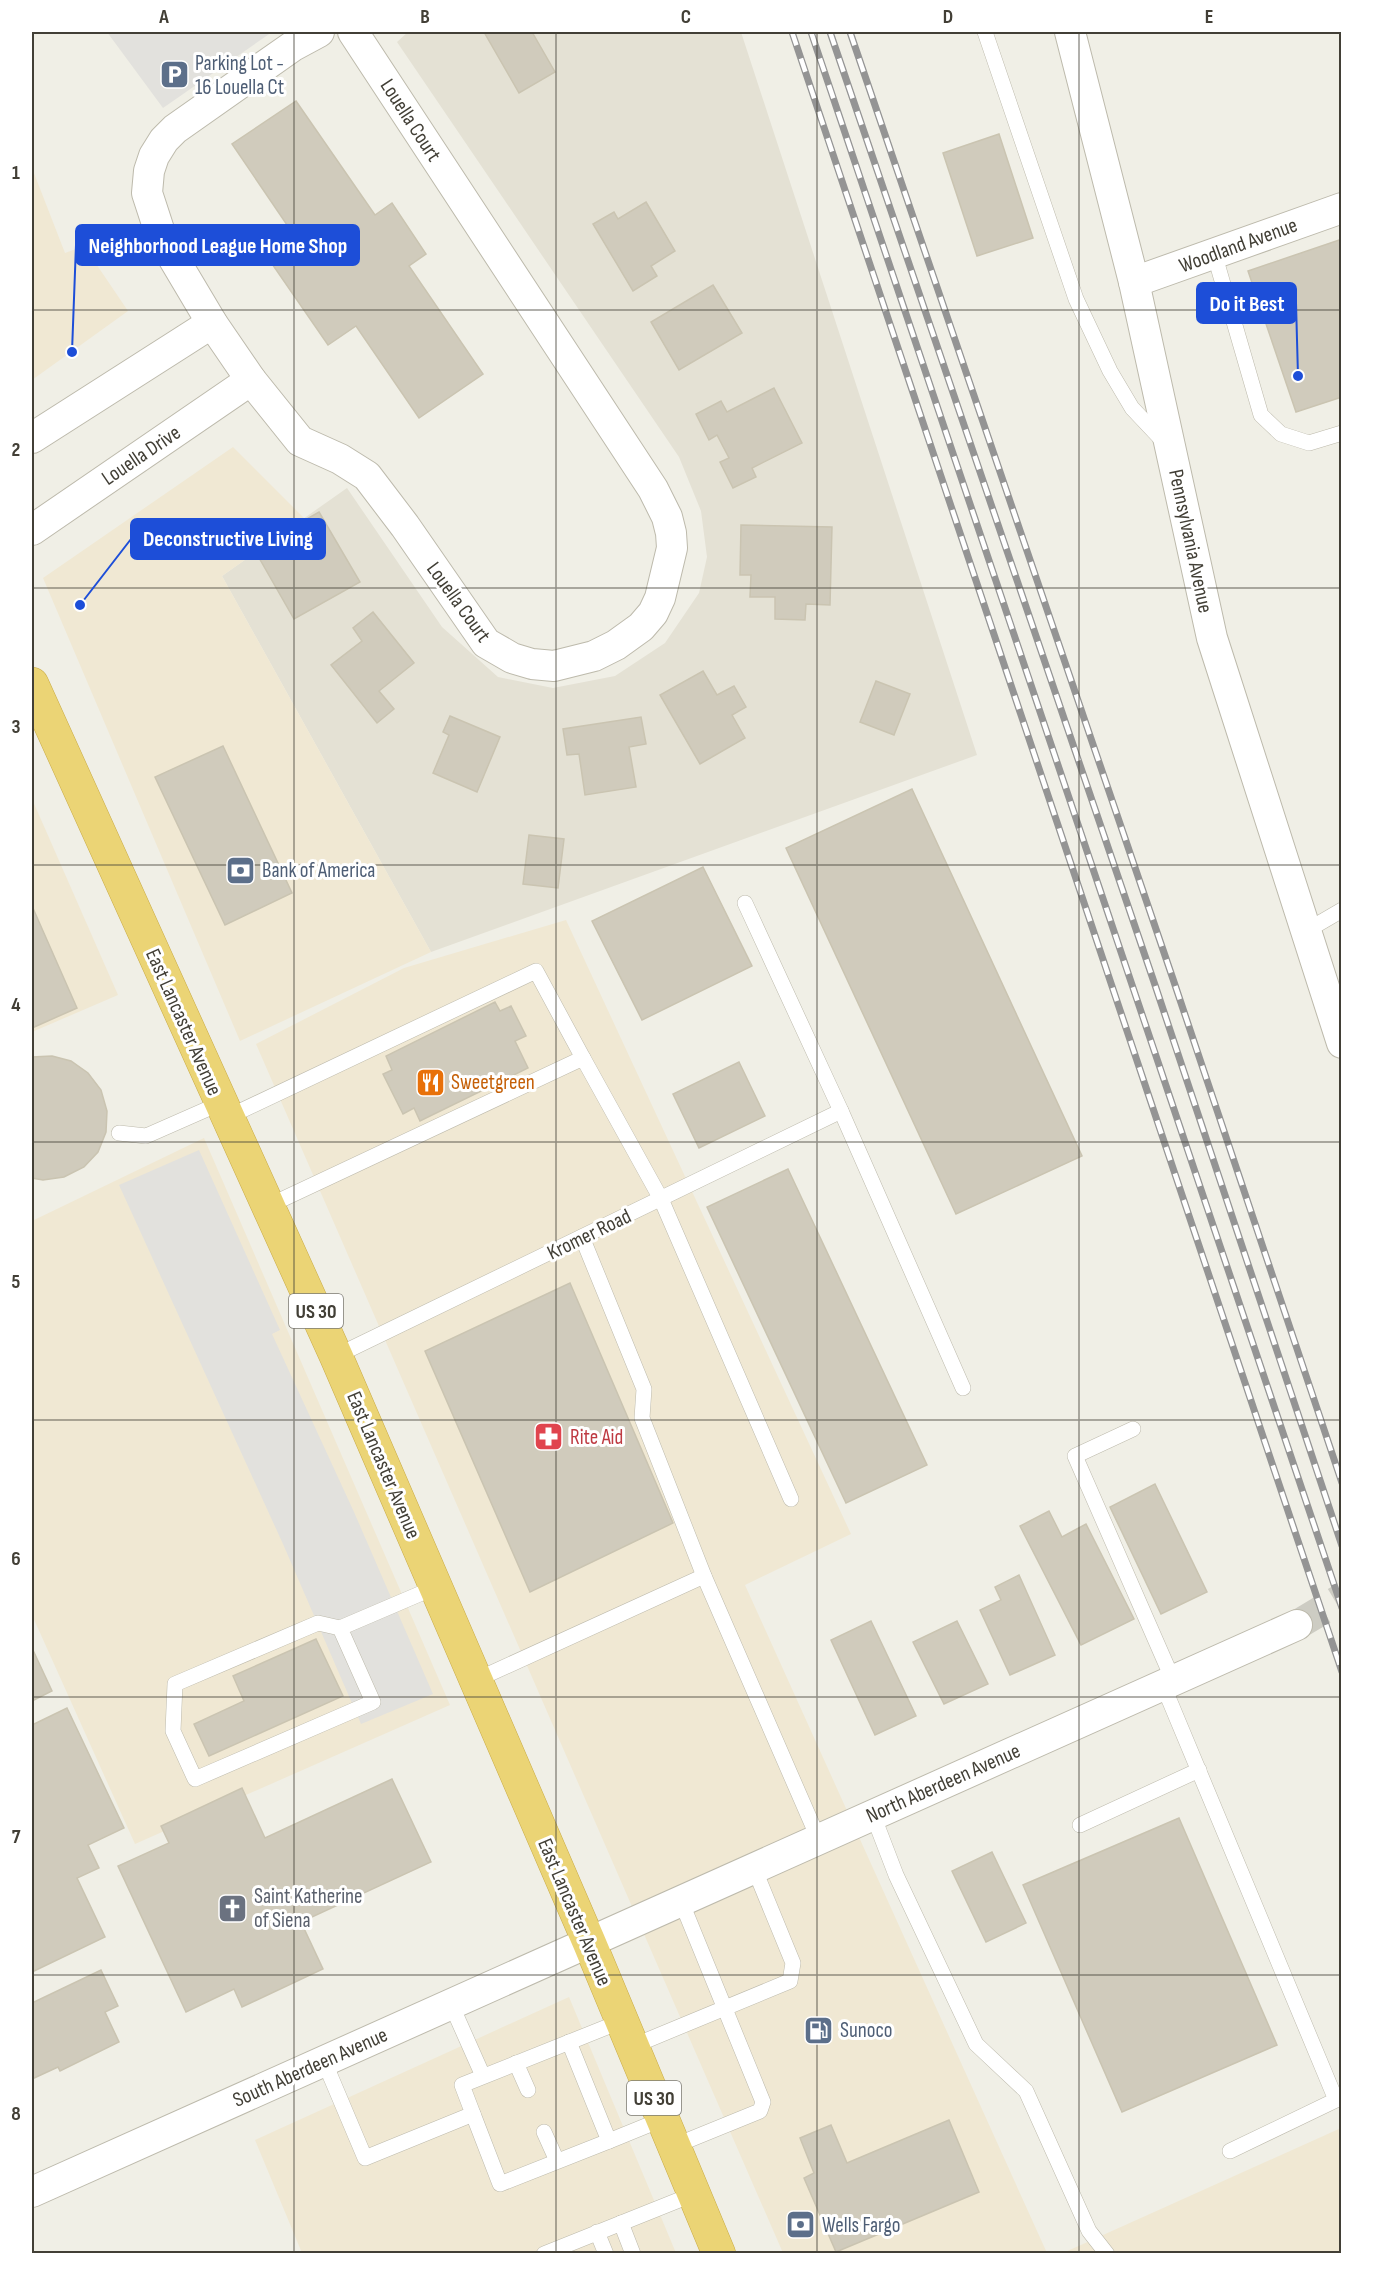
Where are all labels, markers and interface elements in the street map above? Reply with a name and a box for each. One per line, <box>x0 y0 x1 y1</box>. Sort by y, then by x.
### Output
text: A <box>158 5 169 29</box>
text: B <box>420 5 430 29</box>
text: C <box>681 5 691 29</box>
text: D <box>943 5 953 29</box>
text: E <box>1205 5 1213 29</box>
place label: Parking Lot - 16 Louella Ct <box>195 51 284 100</box>
parking icon: Parking Lot - 16 Louella Ct <box>158 59 190 91</box>
street label: Louella Court <box>375 75 446 166</box>
text: 1 <box>12 161 20 185</box>
street label: Woodland Avenue <box>1176 213 1301 278</box>
callout: Neighborhood League Home Shop <box>76 225 359 265</box>
text: Neighborhood League Home Shop <box>89 233 347 260</box>
callout: Do it Best <box>1197 283 1296 323</box>
text: Do it Best <box>1209 291 1285 318</box>
street label: Louella Drive <box>97 420 185 491</box>
text: 2 <box>12 438 20 462</box>
street label: Pennsylvania Avenue <box>1163 467 1218 615</box>
callout: Deconstructive Living <box>131 519 325 559</box>
text: Deconstructive Living <box>143 526 313 553</box>
street label: Louella Court <box>421 557 496 647</box>
text: 3 <box>12 715 21 739</box>
bank icon: Bank of America <box>225 854 257 886</box>
place label: Bank of America <box>262 858 375 883</box>
street label: East Lancaster Avenue <box>140 945 227 1099</box>
text: 4 <box>11 993 21 1017</box>
restaurant icon: Sweetgreen <box>414 1066 446 1098</box>
place label: Sweetgreen <box>451 1070 535 1095</box>
street label: Kromer Road <box>543 1203 635 1265</box>
text: 5 <box>12 1270 21 1294</box>
road number: US 30 <box>289 1294 343 1328</box>
street label: East Lancaster Avenue <box>341 1388 426 1543</box>
pharmacy icon: Rite Aid <box>533 1421 565 1453</box>
place label: Rite Aid <box>570 1425 623 1450</box>
text: 6 <box>11 1547 21 1571</box>
street label: North Aberdeen Avenue <box>862 1738 1024 1829</box>
text: 7 <box>12 1825 21 1849</box>
street label: East Lancaster Avenue <box>532 1835 617 1990</box>
place label: Saint Katherine of Siena <box>254 1884 363 1933</box>
church icon: Saint Katherine of Siena <box>217 1892 249 1924</box>
fuel station icon: Sunoco <box>803 2014 835 2046</box>
place label: Sunoco <box>840 2018 893 2043</box>
street label: South Aberdeen Avenue <box>229 2022 391 2113</box>
road number: US 30 <box>627 2081 681 2115</box>
text: 8 <box>11 2102 21 2126</box>
bank icon: Wells Fargo <box>785 2209 817 2241</box>
place label: Wells Fargo <box>822 2213 901 2238</box>

